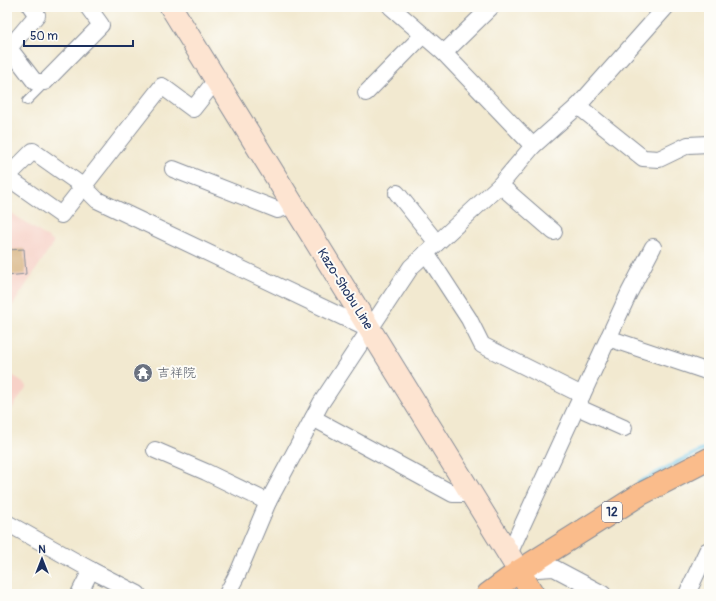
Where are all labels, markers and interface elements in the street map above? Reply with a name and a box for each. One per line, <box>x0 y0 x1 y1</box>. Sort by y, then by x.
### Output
scale bar <box>24 22 133 48</box>
text: 50 m <box>30 29 58 44</box>
street label: Kazo-Shobu Line <box>314 245 377 333</box>
temple icon: 吉祥院 <box>132 362 154 384</box>
place label: 吉祥院 <box>157 365 196 381</box>
road number: 12 <box>602 502 622 522</box>
north arrow <box>22 539 62 579</box>
text: N <box>38 543 46 556</box>

